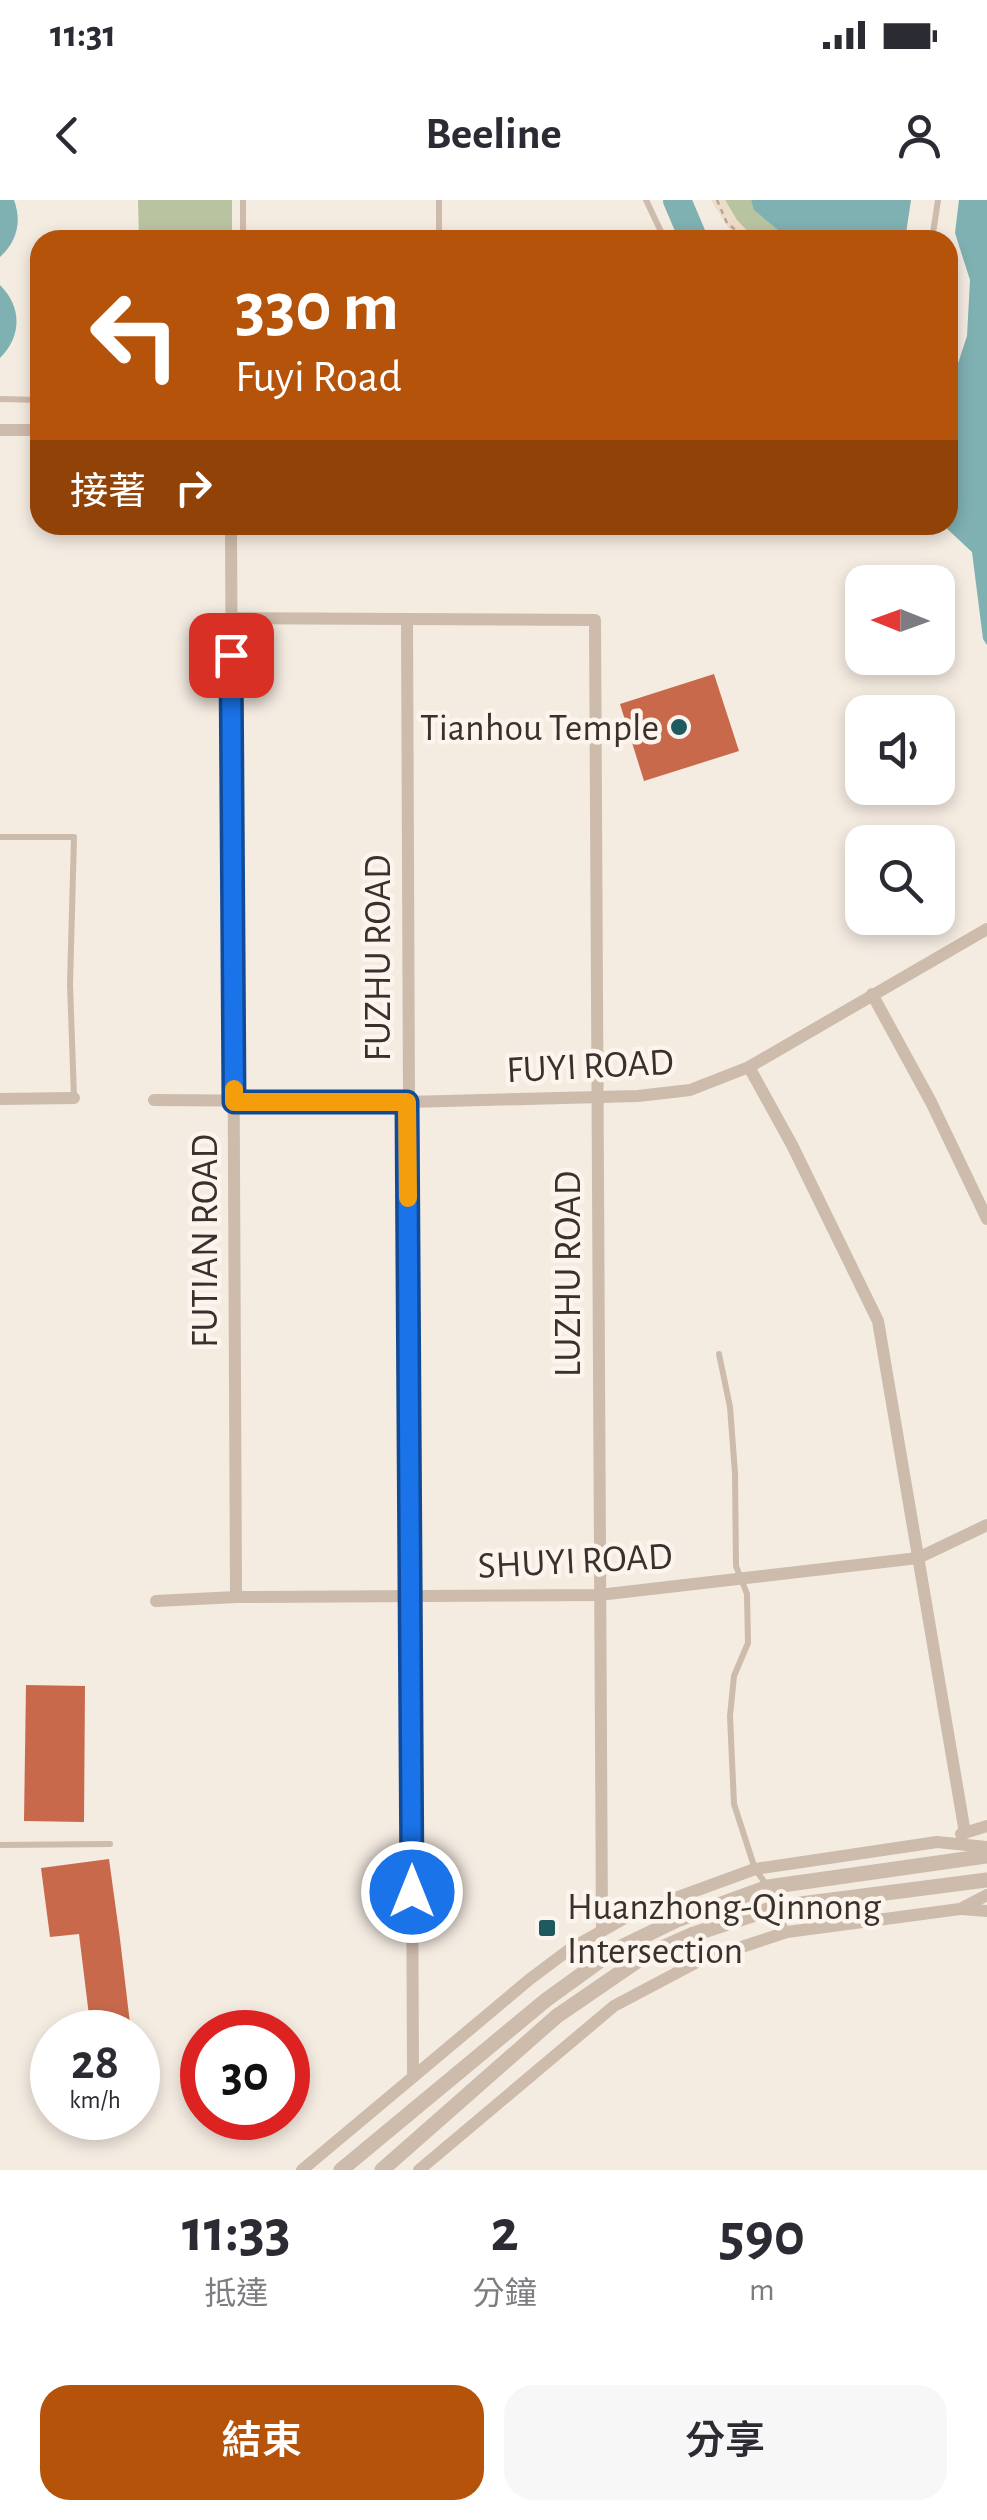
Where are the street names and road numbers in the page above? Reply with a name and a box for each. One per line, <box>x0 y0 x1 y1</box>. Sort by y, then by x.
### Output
street label: FUZHU ROAD <box>360 854 398 1062</box>
street label: FUYI ROAD <box>505 1044 675 1090</box>
street label: FUTIAN ROAD <box>187 1134 225 1348</box>
street label: LUZHU ROAD <box>550 1171 588 1377</box>
street label: SHUYI ROAD <box>477 1538 673 1586</box>

